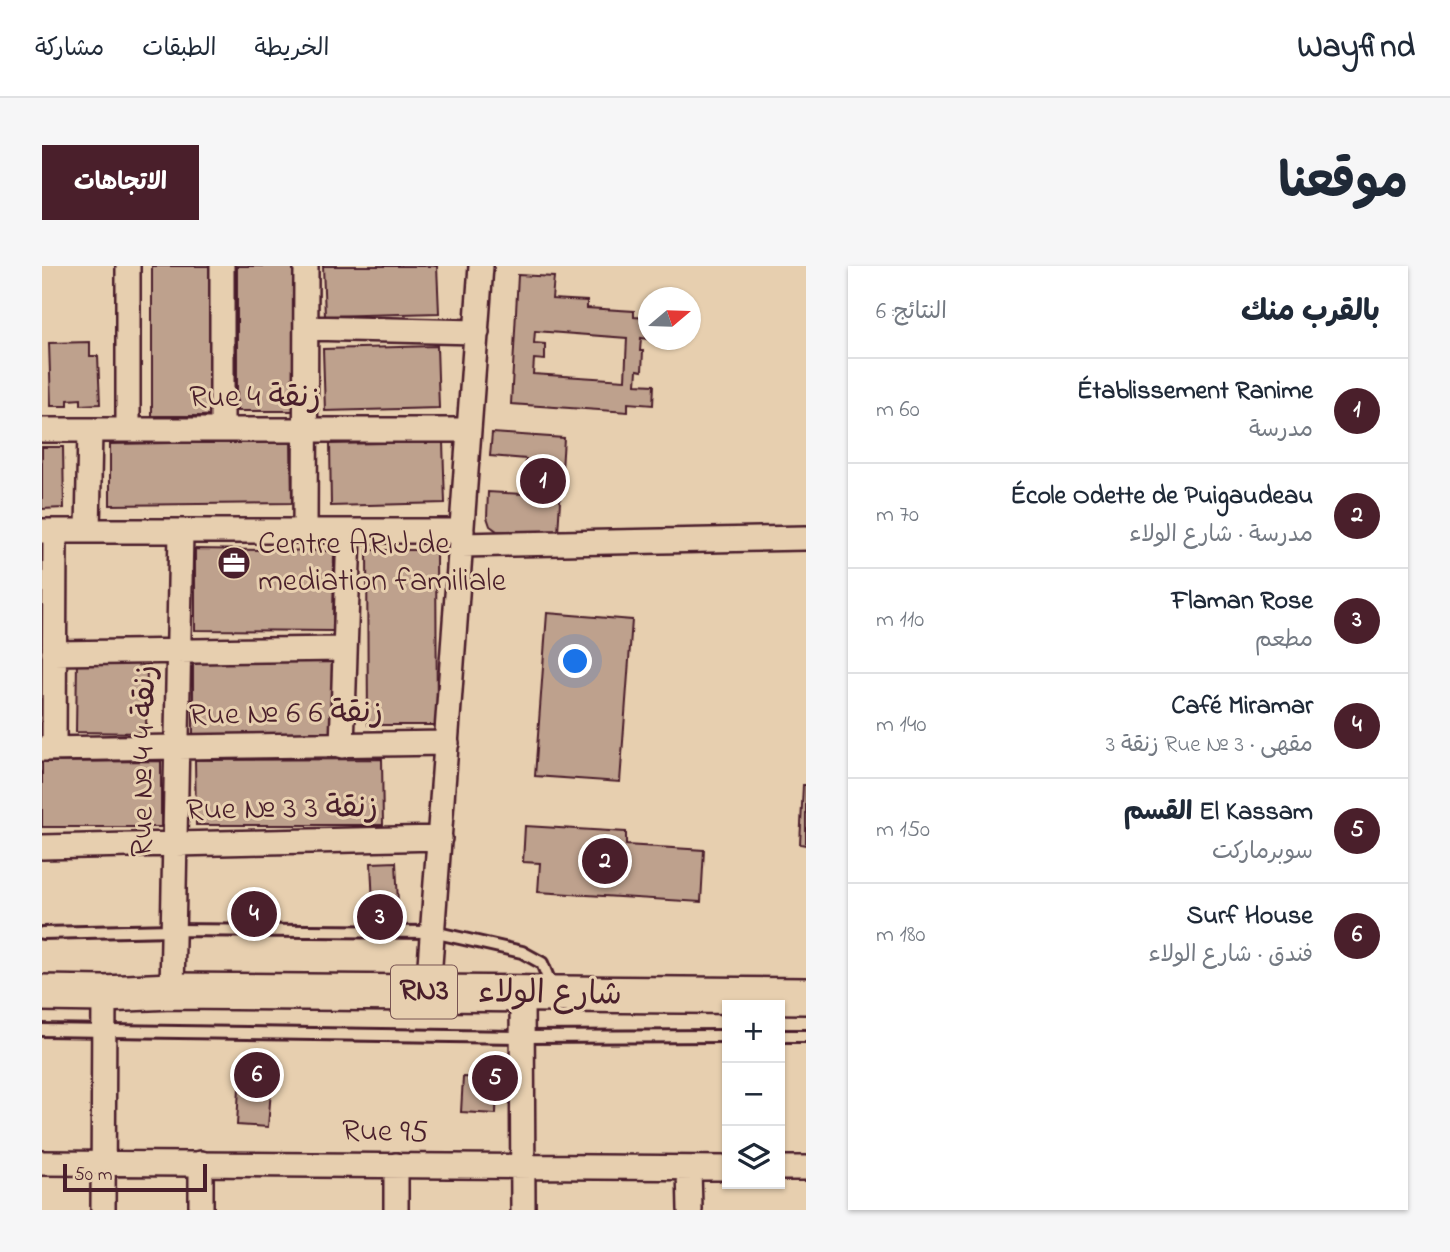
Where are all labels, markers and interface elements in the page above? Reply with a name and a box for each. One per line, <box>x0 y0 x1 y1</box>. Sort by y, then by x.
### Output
text: Wayfind <box>1297 24 1415 72</box>
text: مشاركة <box>35 32 104 67</box>
text: الطبقات <box>142 32 217 67</box>
text: الخريطة <box>255 32 329 67</box>
button: الاتجاهات <box>42 145 199 220</box>
text: موقعنا <box>1278 148 1408 220</box>
north arrow <box>638 287 701 350</box>
text: بالقرب منك <box>1241 291 1380 335</box>
text: النتائج: 6 <box>876 296 947 329</box>
text: Établissement Ranime <box>1077 373 1313 411</box>
street label: Rue 4 زنقة <box>189 375 321 422</box>
text: 60 m <box>876 394 920 427</box>
text: 1 <box>1353 394 1361 427</box>
text: مدرسة <box>1249 414 1313 447</box>
pin: 1 <box>520 455 566 507</box>
text: École Odette de Puigaudeau <box>1010 478 1313 516</box>
text: 70 m <box>876 499 919 532</box>
text: 2 <box>1351 499 1363 532</box>
text: مدرسة · شارع الولاء <box>1129 519 1313 552</box>
place label: Centre ARIJ de mediation familiale <box>258 522 507 606</box>
office icon: Centre ARIJ de mediation familiale <box>215 544 253 582</box>
text: Flaman Rose <box>1171 583 1313 621</box>
text: 110 m <box>876 604 924 637</box>
text: 3 <box>1352 604 1362 637</box>
text: مطعم <box>1255 624 1313 657</box>
your location <box>558 644 592 678</box>
street label: Rue № 4 زنقة 4 <box>120 664 170 858</box>
text: Café Miramar <box>1171 688 1313 726</box>
street label: Rue № 6 زنقة 6 <box>189 690 383 740</box>
text: 140 m <box>876 709 926 742</box>
text: 4 <box>1352 709 1362 742</box>
text: مقهى · Rue № 3 زنقة 3 <box>1106 729 1313 762</box>
street label: Rue № 3 زنقة 3 <box>185 785 379 835</box>
text: El Kassam القسم <box>1124 794 1313 832</box>
text: 150 m <box>876 814 930 847</box>
text: 5 <box>1350 814 1364 847</box>
pin: 2 <box>582 835 628 887</box>
text: سوبرماركت <box>1212 836 1313 869</box>
pin: 4 <box>231 888 277 940</box>
pin: 3 <box>357 891 403 943</box>
text: Surf House <box>1187 898 1313 936</box>
text: 180 m <box>876 919 925 952</box>
text: 6 <box>1352 919 1362 952</box>
text: فندق · شارع الولاء <box>1149 939 1313 972</box>
road number: RN3 <box>391 965 457 1018</box>
street label: شارع الولاء <box>478 970 622 1020</box>
map controls <box>722 1000 785 1189</box>
button: + <box>722 1000 785 1063</box>
pin: 6 <box>234 1049 280 1101</box>
pin: 5 <box>472 1052 518 1104</box>
button: − <box>722 1063 785 1126</box>
street label: Rue 95 <box>342 1109 428 1157</box>
button: layers <box>722 1126 785 1189</box>
scale bar <box>63 1161 206 1193</box>
text: 50 m <box>74 1162 113 1189</box>

